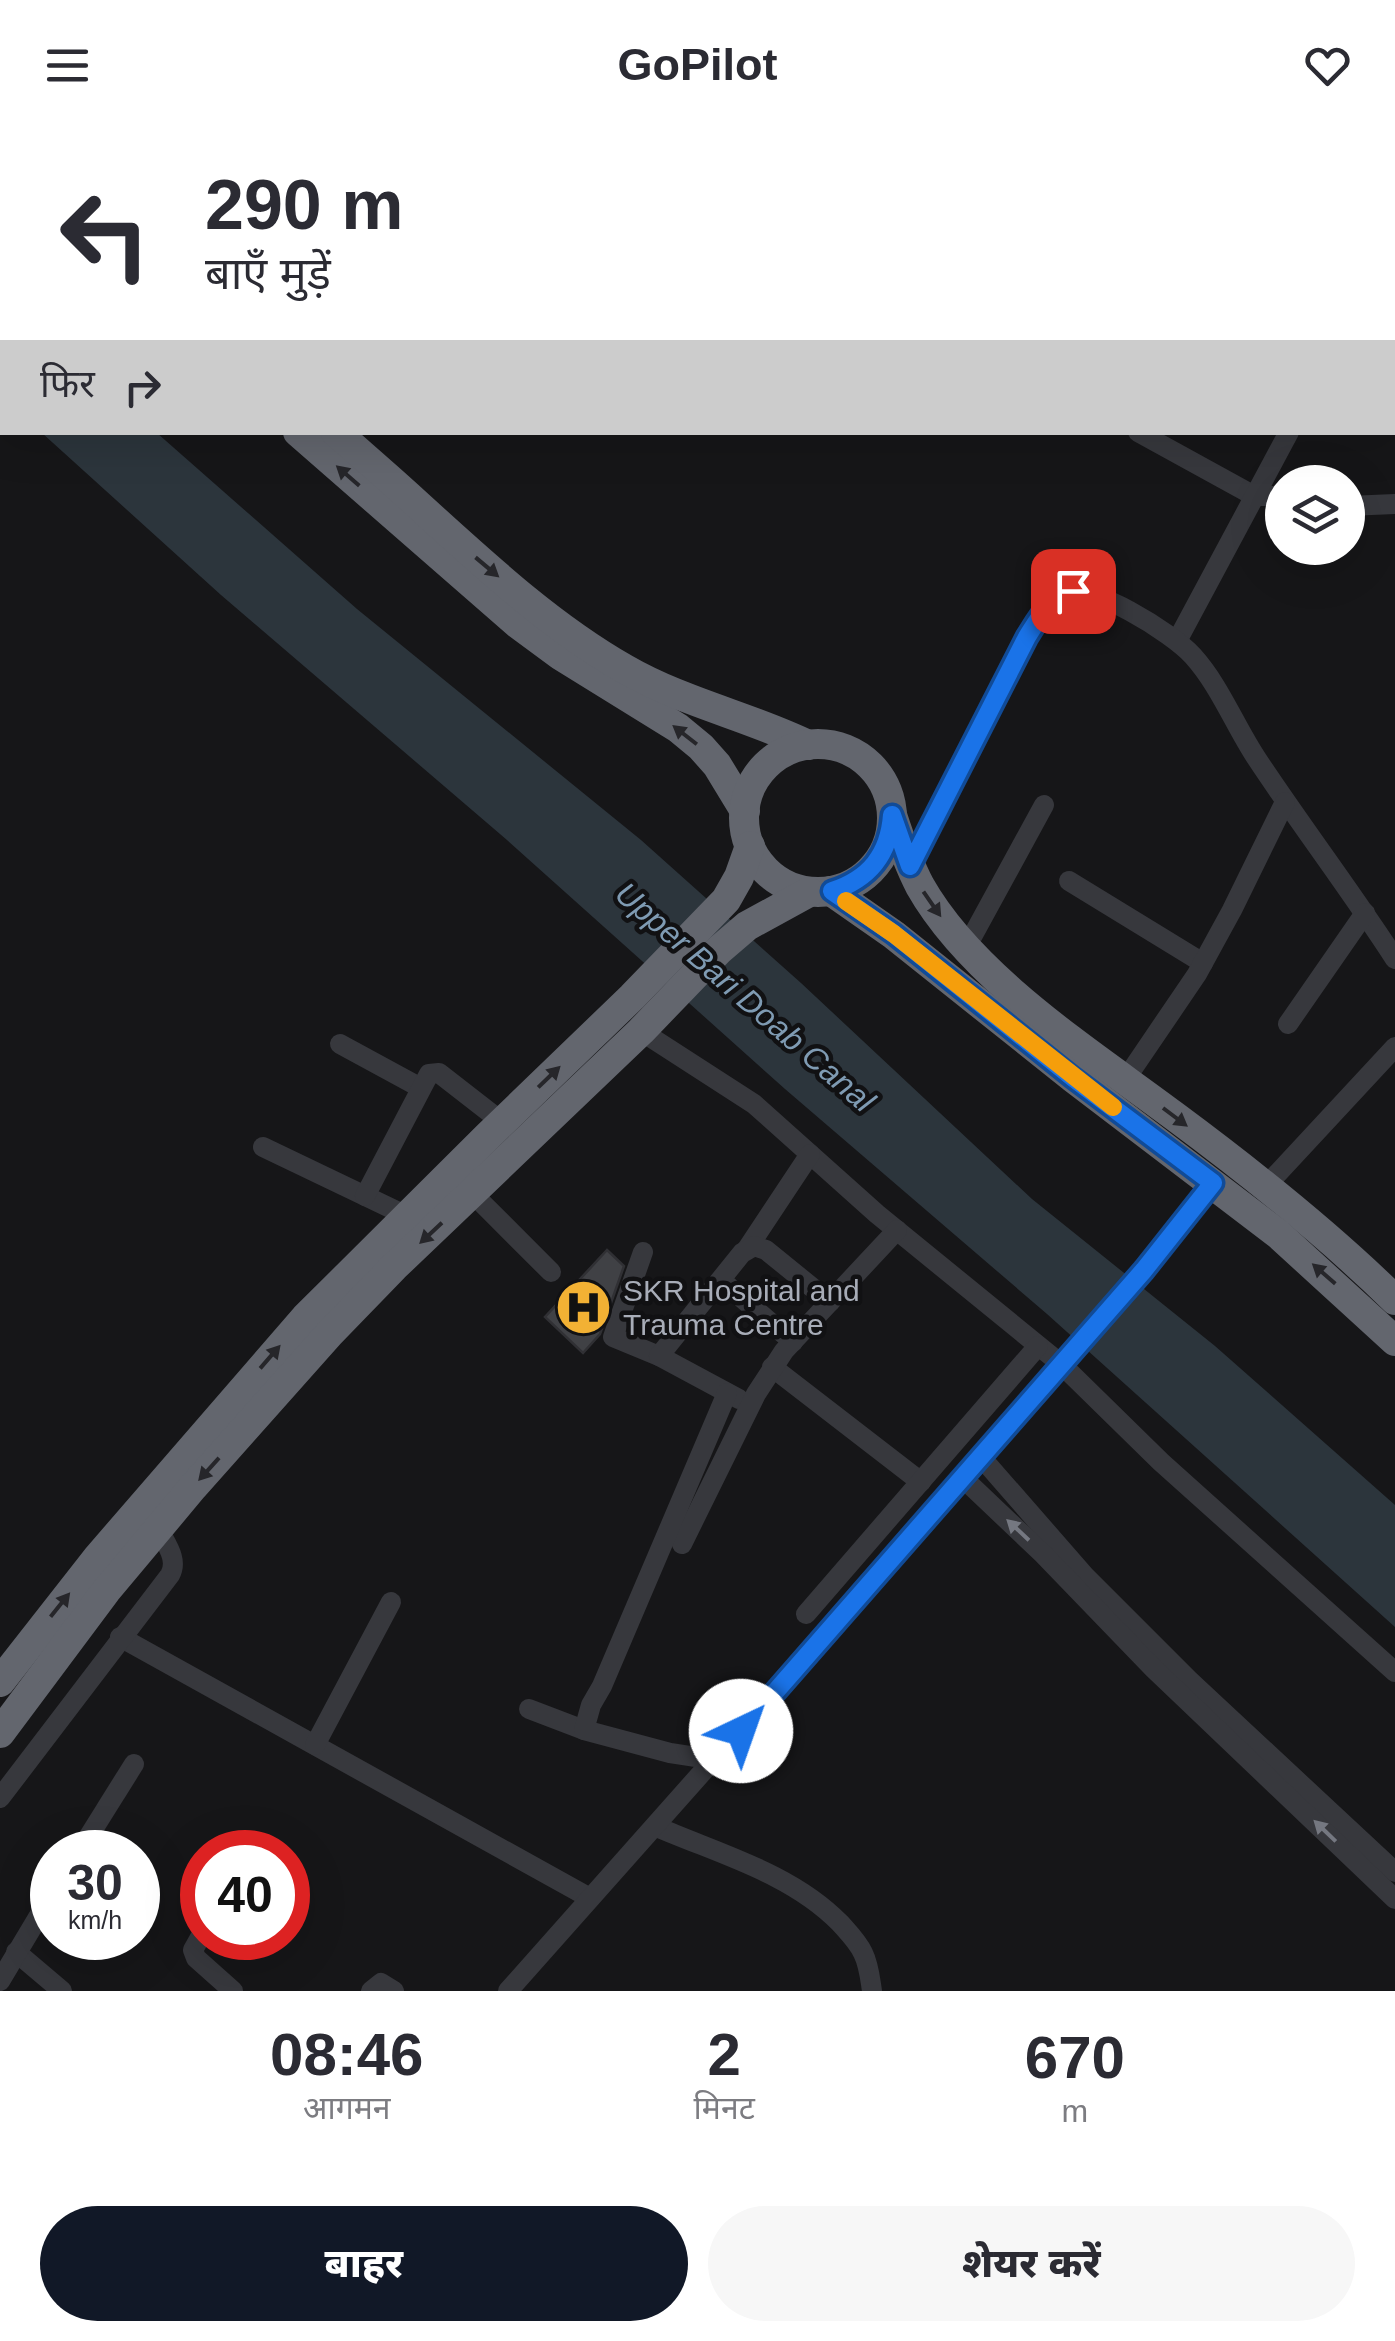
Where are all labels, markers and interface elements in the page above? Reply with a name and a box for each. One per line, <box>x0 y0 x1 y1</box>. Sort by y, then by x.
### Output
icon: menu <box>40 38 95 93</box>
icon: heart <box>1300 38 1355 93</box>
text: GoPilot <box>618 39 777 90</box>
text: 290 m <box>205 166 403 244</box>
icon: left <box>40 170 170 300</box>
text: बाएँ मुड़ें <box>205 248 331 299</box>
icon: right <box>115 360 170 415</box>
text: फिर <box>40 363 95 405</box>
one-way arrow <box>336 465 361 487</box>
map controls <box>1265 465 1365 565</box>
button: layers <box>1265 465 1365 565</box>
pin <box>1031 549 1116 634</box>
one-way arrow <box>475 556 500 577</box>
icon: arrive <box>1046 564 1101 619</box>
one-way arrow <box>672 725 698 745</box>
water label: Upper Bari Doab Canal <box>608 875 882 1120</box>
one-way arrow <box>922 890 941 917</box>
one-way arrow <box>536 1066 560 1089</box>
one-way arrow <box>1162 1106 1188 1126</box>
one-way arrow <box>419 1221 443 1244</box>
one-way arrow <box>1311 1264 1336 1286</box>
place label: SKR Hospital and Trauma Centre <box>623 1274 860 1341</box>
hospital icon: SKR Hospital and Trauma Centre <box>554 1278 614 1338</box>
one-way arrow <box>259 1345 281 1370</box>
one-way arrow <box>198 1456 220 1481</box>
one-way arrow <box>1006 1519 1030 1542</box>
one-way arrow <box>49 1592 70 1618</box>
position arrow <box>689 1679 793 1783</box>
one-way arrow <box>1313 1820 1337 1843</box>
speed limit sign: 40 <box>180 1830 310 1960</box>
text: 30 <box>67 1855 123 1911</box>
text: km/h <box>68 1906 122 1934</box>
text: 08:46 <box>270 2021 423 2088</box>
text: 2 <box>707 2021 741 2088</box>
text: 670 <box>1025 2024 1125 2091</box>
text: आगमन <box>303 2090 391 2126</box>
text: मिनट <box>694 2090 755 2126</box>
text: m <box>1062 2093 1088 2129</box>
button: बाहर <box>40 2206 688 2321</box>
button: शेयर करें <box>708 2206 1355 2321</box>

